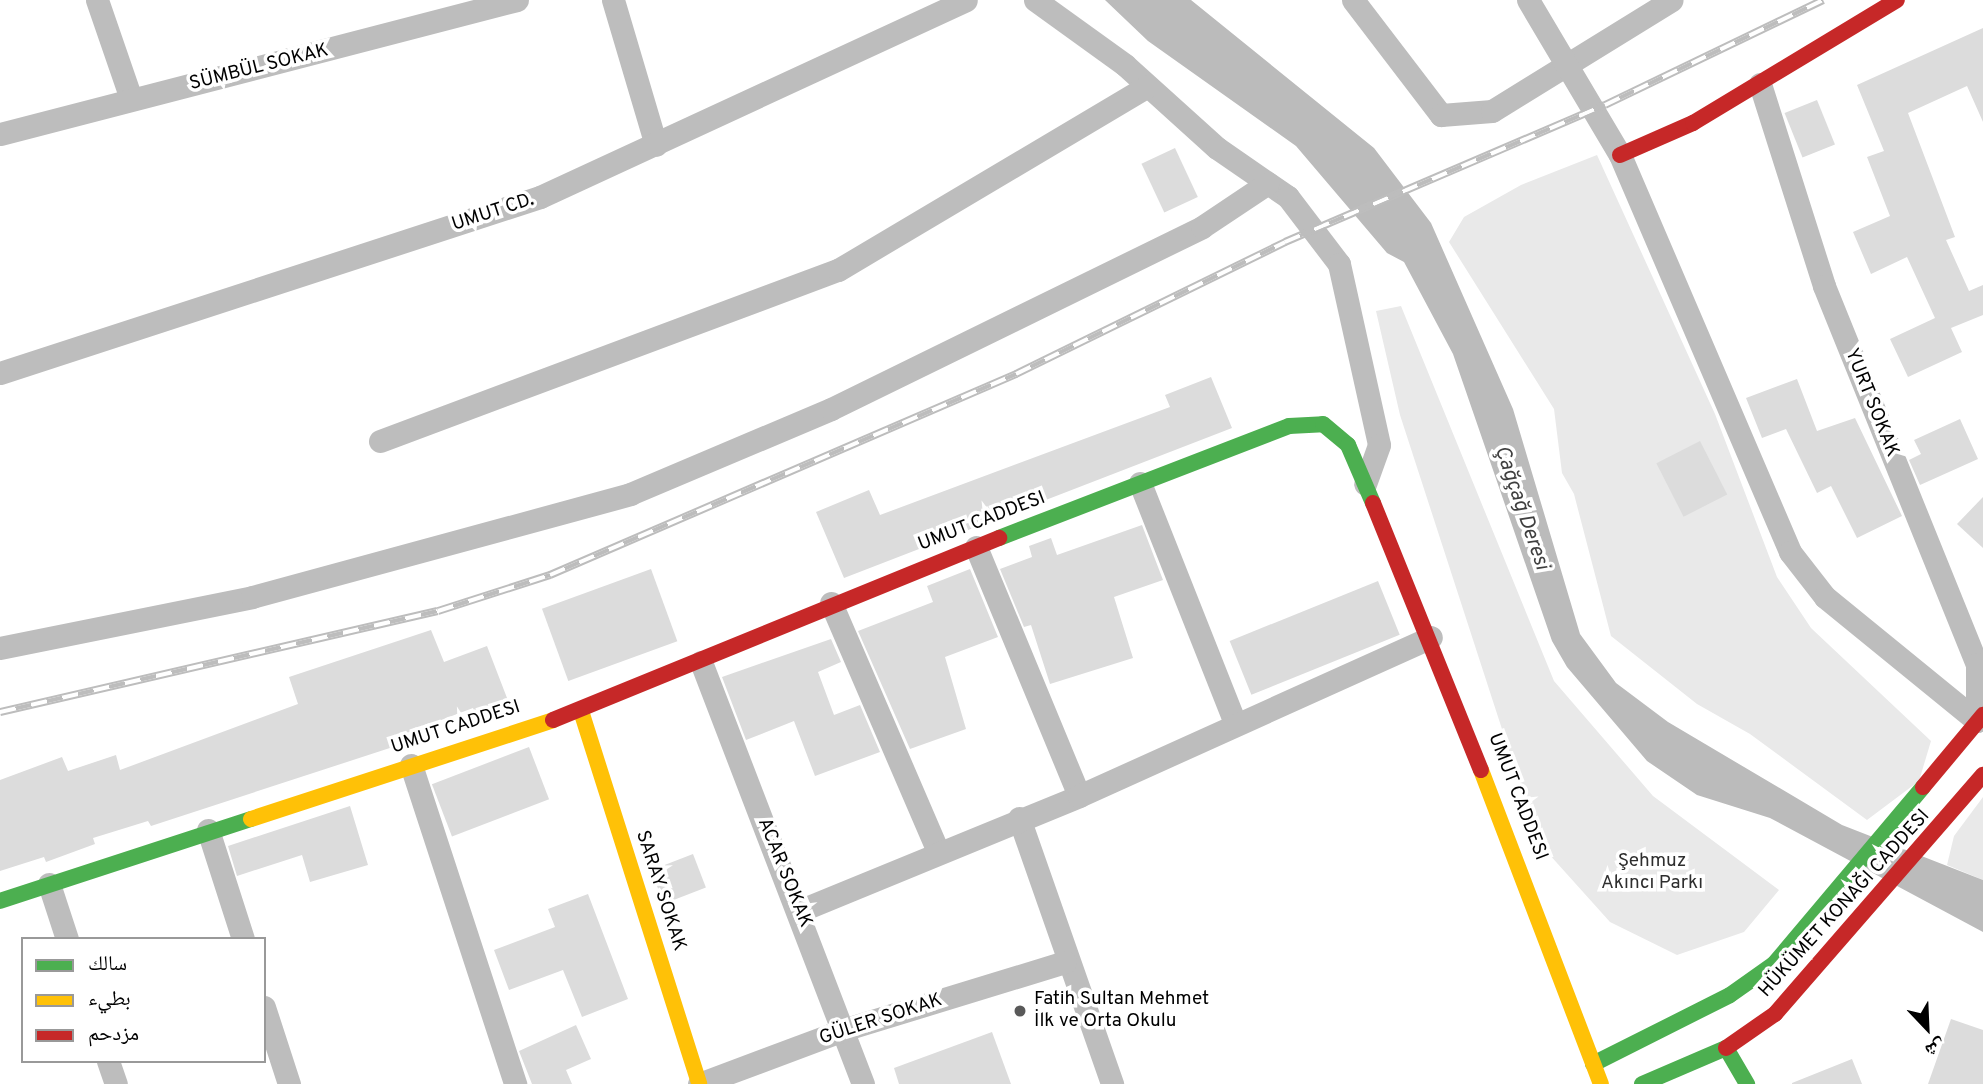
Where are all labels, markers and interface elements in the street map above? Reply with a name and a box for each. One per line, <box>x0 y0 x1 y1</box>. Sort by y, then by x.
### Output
street label: SÜMBÜL SOKAK <box>187 40 331 96</box>
street label: UMUT CD. <box>449 189 537 237</box>
street label: YURT SOKAK <box>1839 345 1903 461</box>
water label: Çağçağ Deresi <box>1488 443 1554 573</box>
street label: UMUT CADDESI <box>915 487 1049 557</box>
street label: UMUT CADDESI <box>388 696 524 760</box>
street label: UMUT CADDESI <box>1482 730 1552 864</box>
street label: HÜKÜMET KONAĞI CADDESI <box>1754 805 1936 1003</box>
street label: ACAR SOKAK <box>752 815 816 931</box>
street label: SARAY SOKAK <box>630 828 690 954</box>
park label: Şehmuz Akıncı Parkı <box>1601 851 1703 895</box>
legend <box>21 937 266 1063</box>
text: سالك <box>88 951 127 978</box>
text: بطيء <box>88 986 131 1013</box>
street label: GÜLER SOKAK <box>817 989 945 1051</box>
place label: Fatih Sultan Mehmet İlk ve Orta Okulu <box>1034 989 1209 1033</box>
north arrow <box>1892 993 1962 1063</box>
marker: Fatih Sultan Mehmet İlk ve Orta Okulu <box>1012 1003 1028 1019</box>
text: مزدحم <box>88 1021 139 1048</box>
text: ش <box>1921 1032 1949 1062</box>

